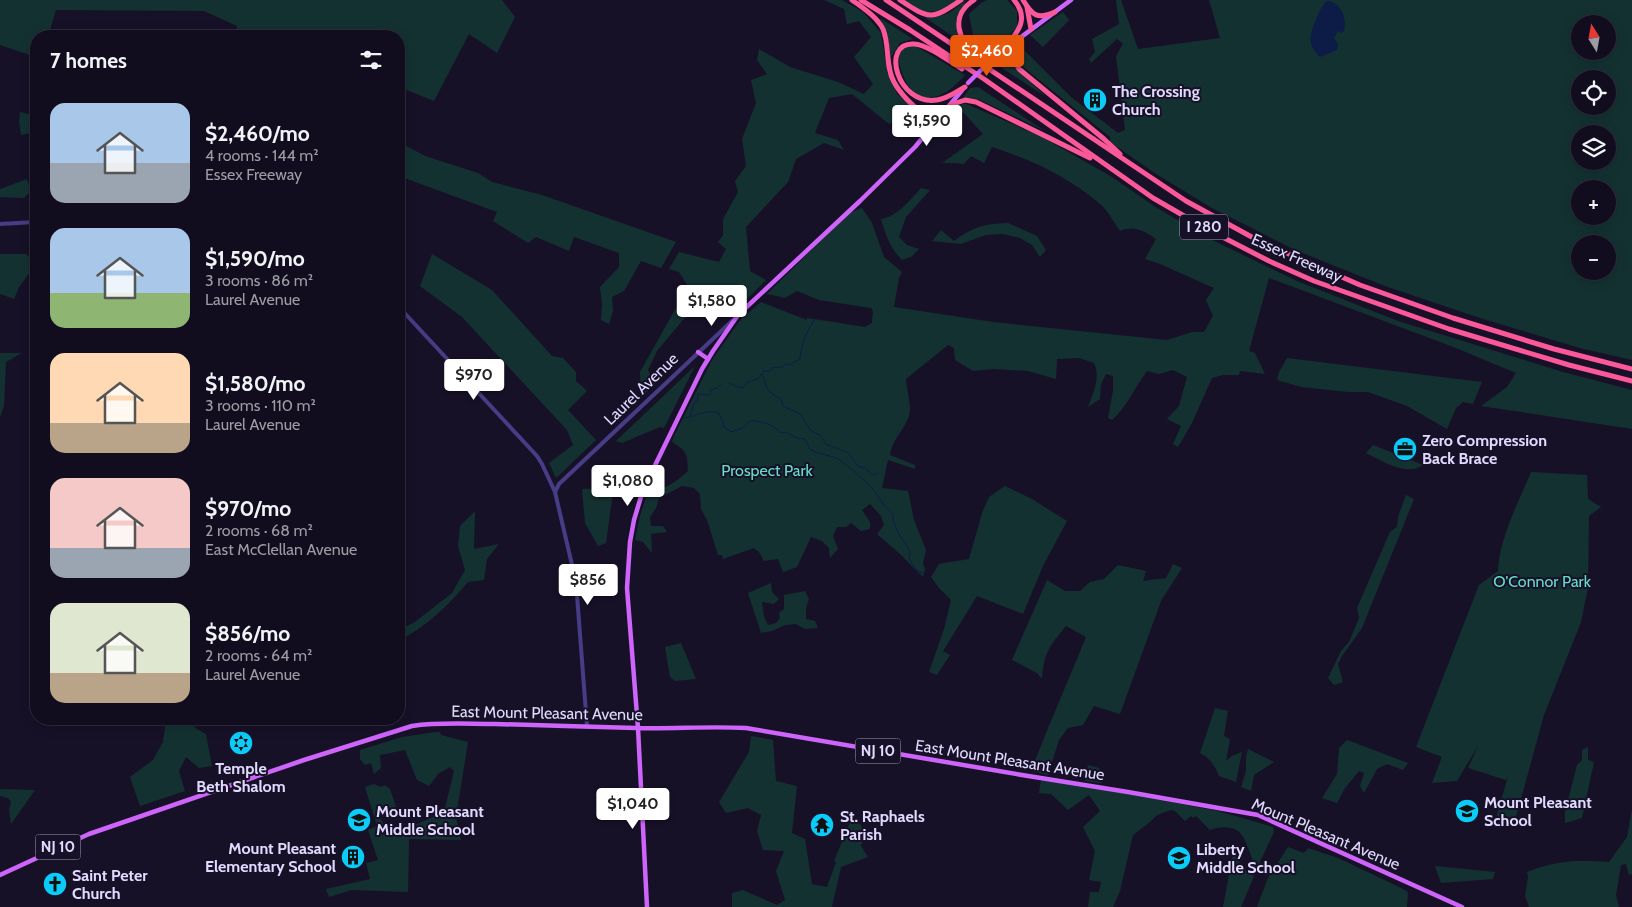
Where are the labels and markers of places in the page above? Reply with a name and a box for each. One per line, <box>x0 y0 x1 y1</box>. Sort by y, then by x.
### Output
pin: $2,460 <box>946 34 1028 77</box>
place label: The Crossing Church <box>1112 82 1200 119</box>
building icon: The Crossing Church <box>1082 87 1108 113</box>
pin: $1,590 <box>886 104 968 147</box>
pin: $1,580 <box>671 284 753 327</box>
pin: $970 <box>444 358 504 401</box>
place label: Zero Compression Back Brace <box>1422 431 1547 468</box>
office icon: Zero Compression Back Brace <box>1392 436 1418 462</box>
pin: $1,080 <box>587 464 669 507</box>
pin: $856 <box>558 564 618 606</box>
synagogue icon: Temple Beth Shalom <box>228 730 254 756</box>
place label: Temple Beth Shalom <box>196 759 286 796</box>
pin: $1,040 <box>592 788 674 830</box>
place label: Mount Pleasant School <box>1484 793 1592 830</box>
school or university icon: Mount Pleasant School <box>1454 798 1480 824</box>
place label: Mount Pleasant Middle School <box>376 802 484 839</box>
school or university icon: Mount Pleasant Middle School <box>346 807 372 833</box>
place label: St. Raphaels Parish <box>840 807 925 844</box>
temple icon: St. Raphaels Parish <box>809 812 835 838</box>
place label: Mount Pleasant Elementary School <box>205 839 336 876</box>
place label: Liberty Middle School <box>1196 840 1295 877</box>
building icon: Mount Pleasant Elementary School <box>340 844 366 870</box>
school or university icon: Liberty Middle School <box>1166 845 1192 871</box>
place label: Saint Peter Church <box>72 866 148 903</box>
church icon: Saint Peter Church <box>42 871 68 897</box>

